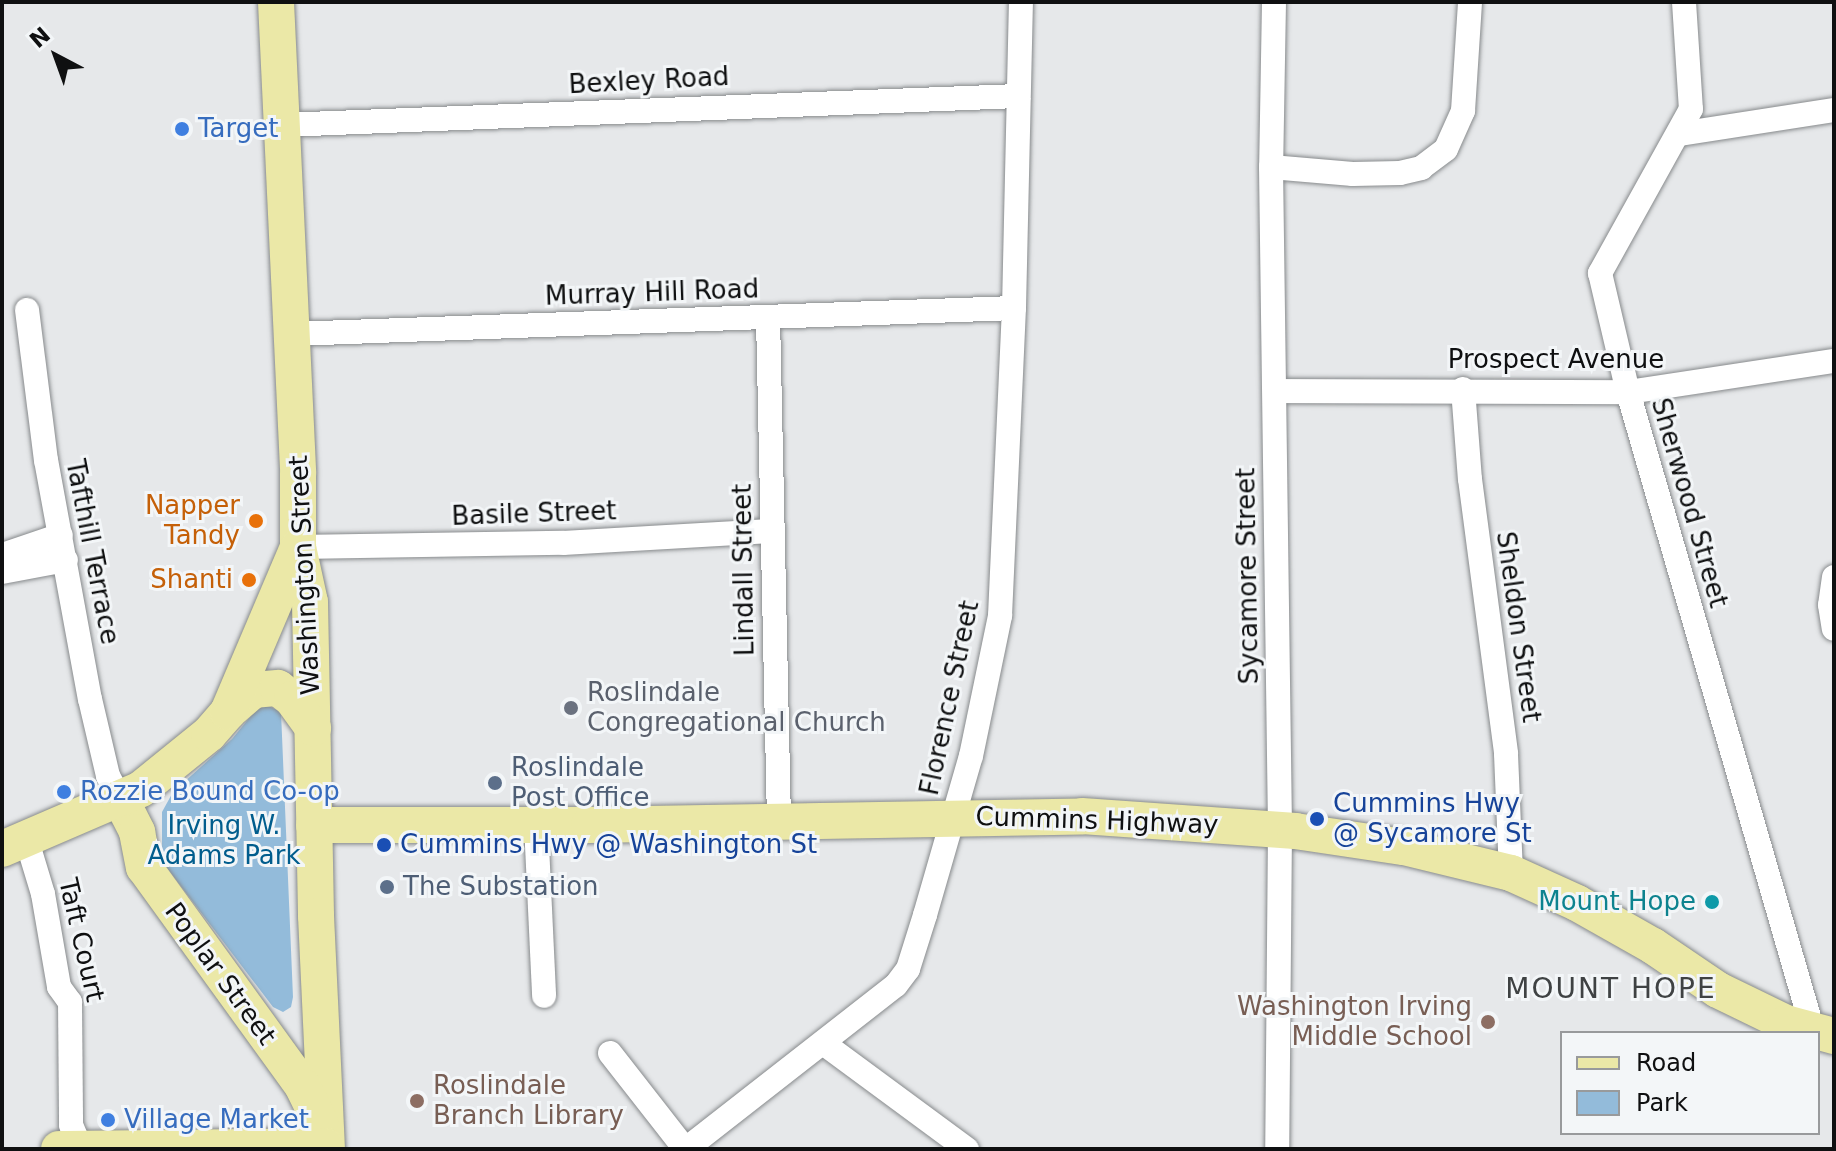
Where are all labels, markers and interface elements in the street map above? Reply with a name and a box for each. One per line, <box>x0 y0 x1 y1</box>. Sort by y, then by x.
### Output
north arrow <box>16 16 96 96</box>
text: N <box>25 22 55 53</box>
street label: Bexley Road <box>568 61 730 101</box>
place label: Target <box>198 113 278 145</box>
marker: Target <box>173 120 191 138</box>
street label: Murray Hill Road <box>544 274 760 312</box>
street label: Prospect Avenue <box>1448 344 1664 376</box>
street label: Sherwood Street <box>1644 395 1734 611</box>
street label: Washington Street <box>283 454 327 696</box>
street label: Tafthill Terrace <box>59 457 125 647</box>
street label: Sycamore Street <box>1231 467 1265 685</box>
street label: Lindall Street <box>727 484 761 656</box>
place label: Napper Tandy <box>145 490 240 552</box>
street label: Basile Street <box>451 496 617 532</box>
marker: Napper Tandy <box>247 512 265 530</box>
street label: Sheldon Street <box>1489 530 1547 724</box>
place label: Shanti <box>150 564 233 596</box>
marker: Shanti <box>240 571 258 589</box>
street label: Florence Street <box>914 598 986 798</box>
place label: Roslindale Congregational Church <box>587 677 886 738</box>
marker: Roslindale Congregational Church <box>562 699 580 717</box>
place label: Roslindale Post Office <box>511 752 650 814</box>
marker: Roslindale Post Office <box>486 774 504 792</box>
place label: Rozzie Bound Co-op <box>80 776 340 808</box>
marker: Rozzie Bound Co-op <box>55 783 73 801</box>
place label: Cummins Hwy @ Sycamore St <box>1333 788 1532 850</box>
street label: Cummins Highway <box>975 801 1219 841</box>
park label: Irving W. Adams Park <box>147 810 301 872</box>
marker: Cummins Hwy @ Sycamore St <box>1308 810 1326 828</box>
place label: Cummins Hwy @ Washington St <box>400 829 817 861</box>
marker: Cummins Hwy @ Washington St <box>375 836 393 854</box>
place label: The Substation <box>403 871 599 903</box>
street label: Taft Court <box>52 875 110 1005</box>
marker: The Substation <box>378 878 396 896</box>
place label: Mount Hope <box>1538 886 1696 918</box>
marker: Mount Hope <box>1703 893 1721 911</box>
street label: Poplar Street <box>158 897 282 1051</box>
district label: MOUNT HOPE <box>1505 972 1717 1006</box>
place label: Washington Irving Middle School <box>1237 991 1472 1052</box>
marker: Washington Irving Middle School <box>1479 1013 1497 1031</box>
legend <box>1560 1031 1820 1135</box>
text: Road <box>1636 1049 1696 1077</box>
place label: Roslindale Branch Library <box>433 1070 624 1132</box>
text: Park <box>1636 1089 1688 1117</box>
marker: Roslindale Branch Library <box>408 1092 426 1110</box>
place label: Village Market <box>124 1104 309 1136</box>
marker: Village Market <box>99 1111 117 1129</box>

